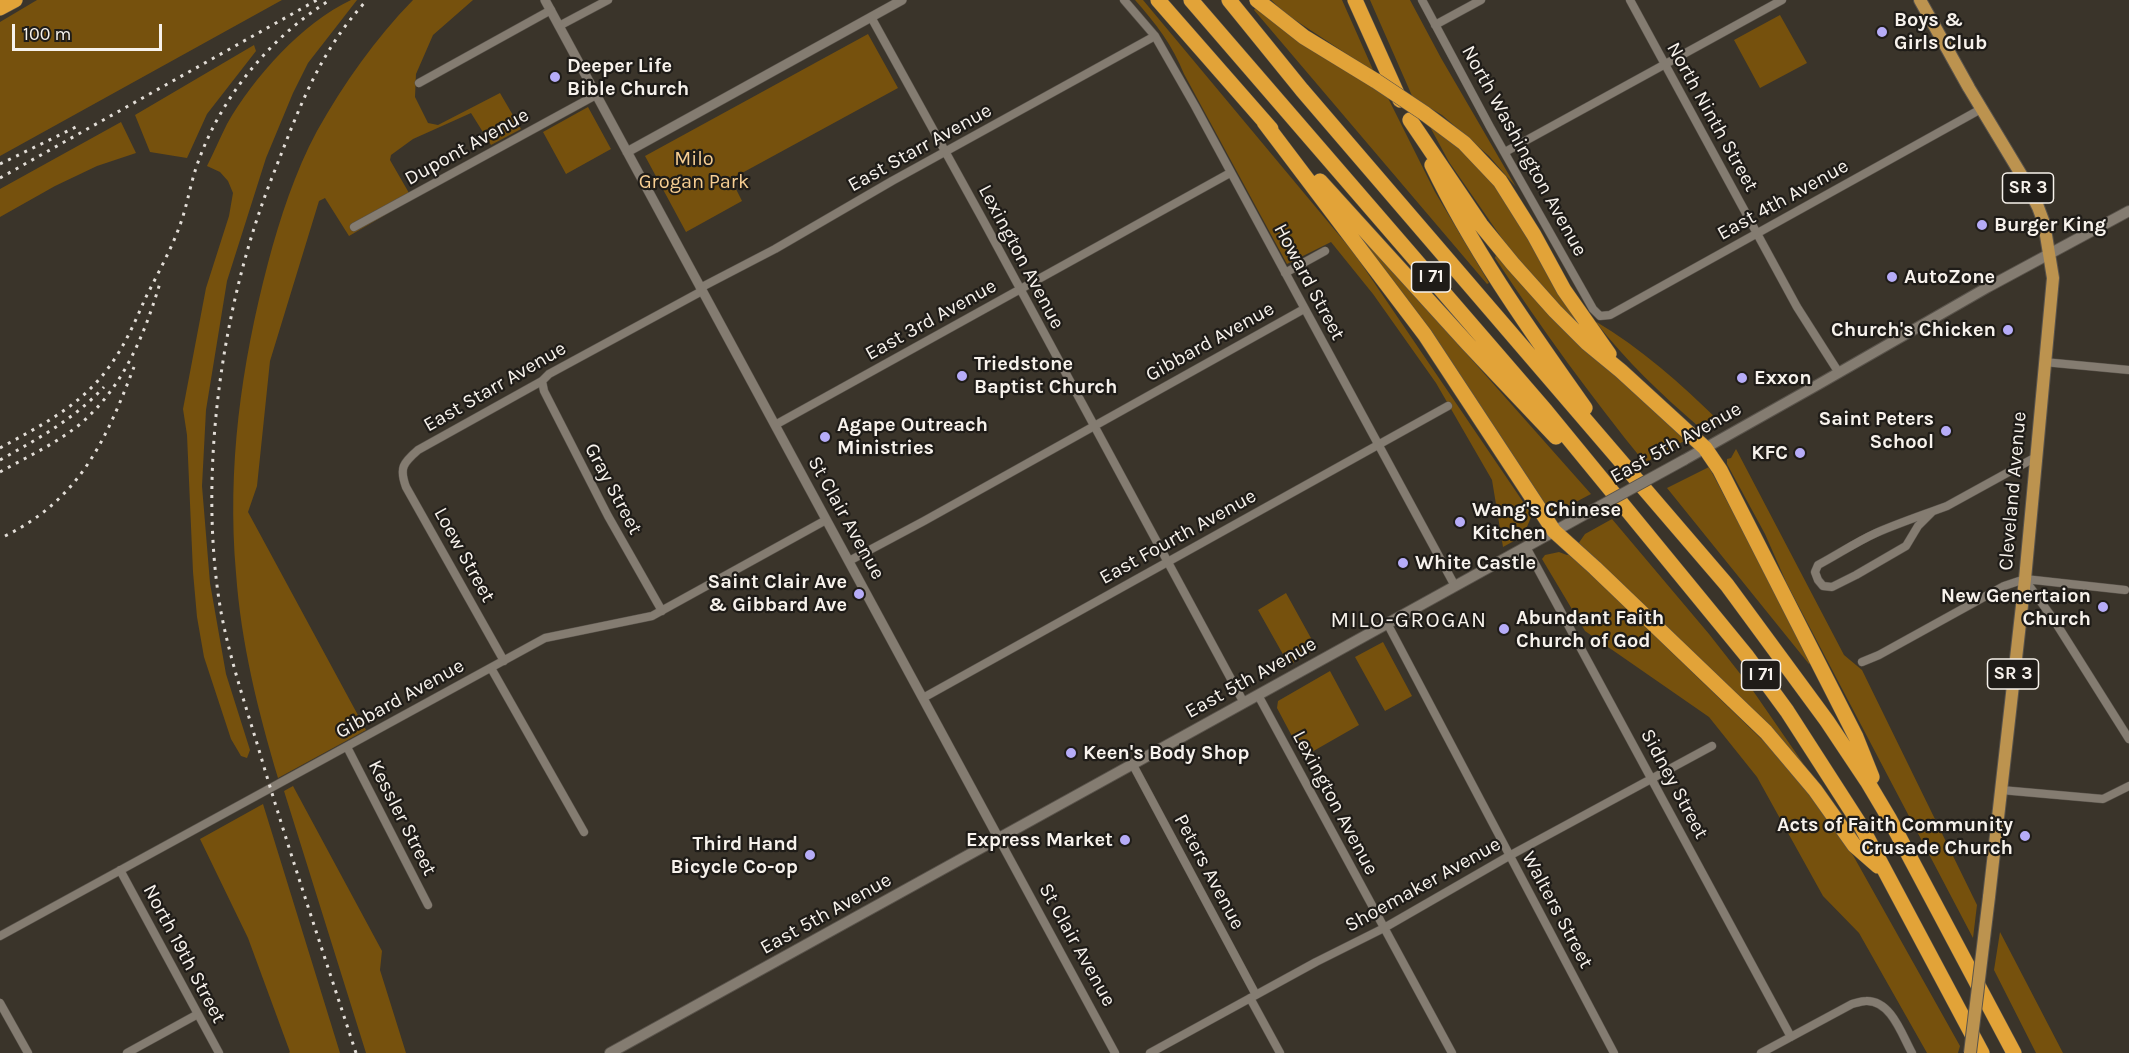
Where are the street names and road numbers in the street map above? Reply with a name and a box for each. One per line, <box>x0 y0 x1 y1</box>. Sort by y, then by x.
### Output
street label: North Ninth Street <box>1661 38 1763 196</box>
street label: North Washington Avenue <box>1456 41 1592 261</box>
street label: East Starr Avenue <box>844 99 996 197</box>
street label: Dupont Avenue <box>401 103 533 191</box>
street label: East 4th Avenue <box>1713 154 1853 246</box>
road number: SR 3 <box>2002 173 2054 203</box>
street label: Lexington Avenue <box>973 181 1069 333</box>
street label: Howard Street <box>1268 220 1350 344</box>
road number: I 71 <box>1412 262 1450 292</box>
street label: East 3rd Avenue <box>861 274 1001 366</box>
street label: Gibbard Avenue <box>1142 297 1278 387</box>
street label: East Starr Avenue <box>419 336 571 438</box>
street label: East 5th Avenue <box>1606 397 1746 489</box>
street label: Cleveland Avenue <box>1994 410 2032 572</box>
street label: Gray Street <box>579 439 647 539</box>
street label: St Clair Avenue <box>802 452 890 584</box>
street label: East Fourth Avenue <box>1095 484 1261 590</box>
street label: Loew Street <box>428 503 500 607</box>
street label: East 5th Avenue <box>1181 632 1321 724</box>
street label: Gibbard Avenue <box>332 654 468 744</box>
road number: SR 3 <box>1988 659 2038 689</box>
road number: I 71 <box>1742 660 1780 690</box>
street label: Sidney Street <box>1635 725 1713 843</box>
street label: Lexington Avenue <box>1287 727 1383 879</box>
street label: Kessler Street <box>363 756 441 880</box>
street label: Peters Avenue <box>1168 810 1250 934</box>
street label: Shoemaker Avenue <box>1341 832 1505 938</box>
street label: Walters Street <box>1516 847 1598 973</box>
street label: East 5th Avenue <box>756 868 896 960</box>
street label: St Clair Avenue <box>1033 879 1121 1011</box>
street label: North 19th Street <box>137 881 231 1027</box>

